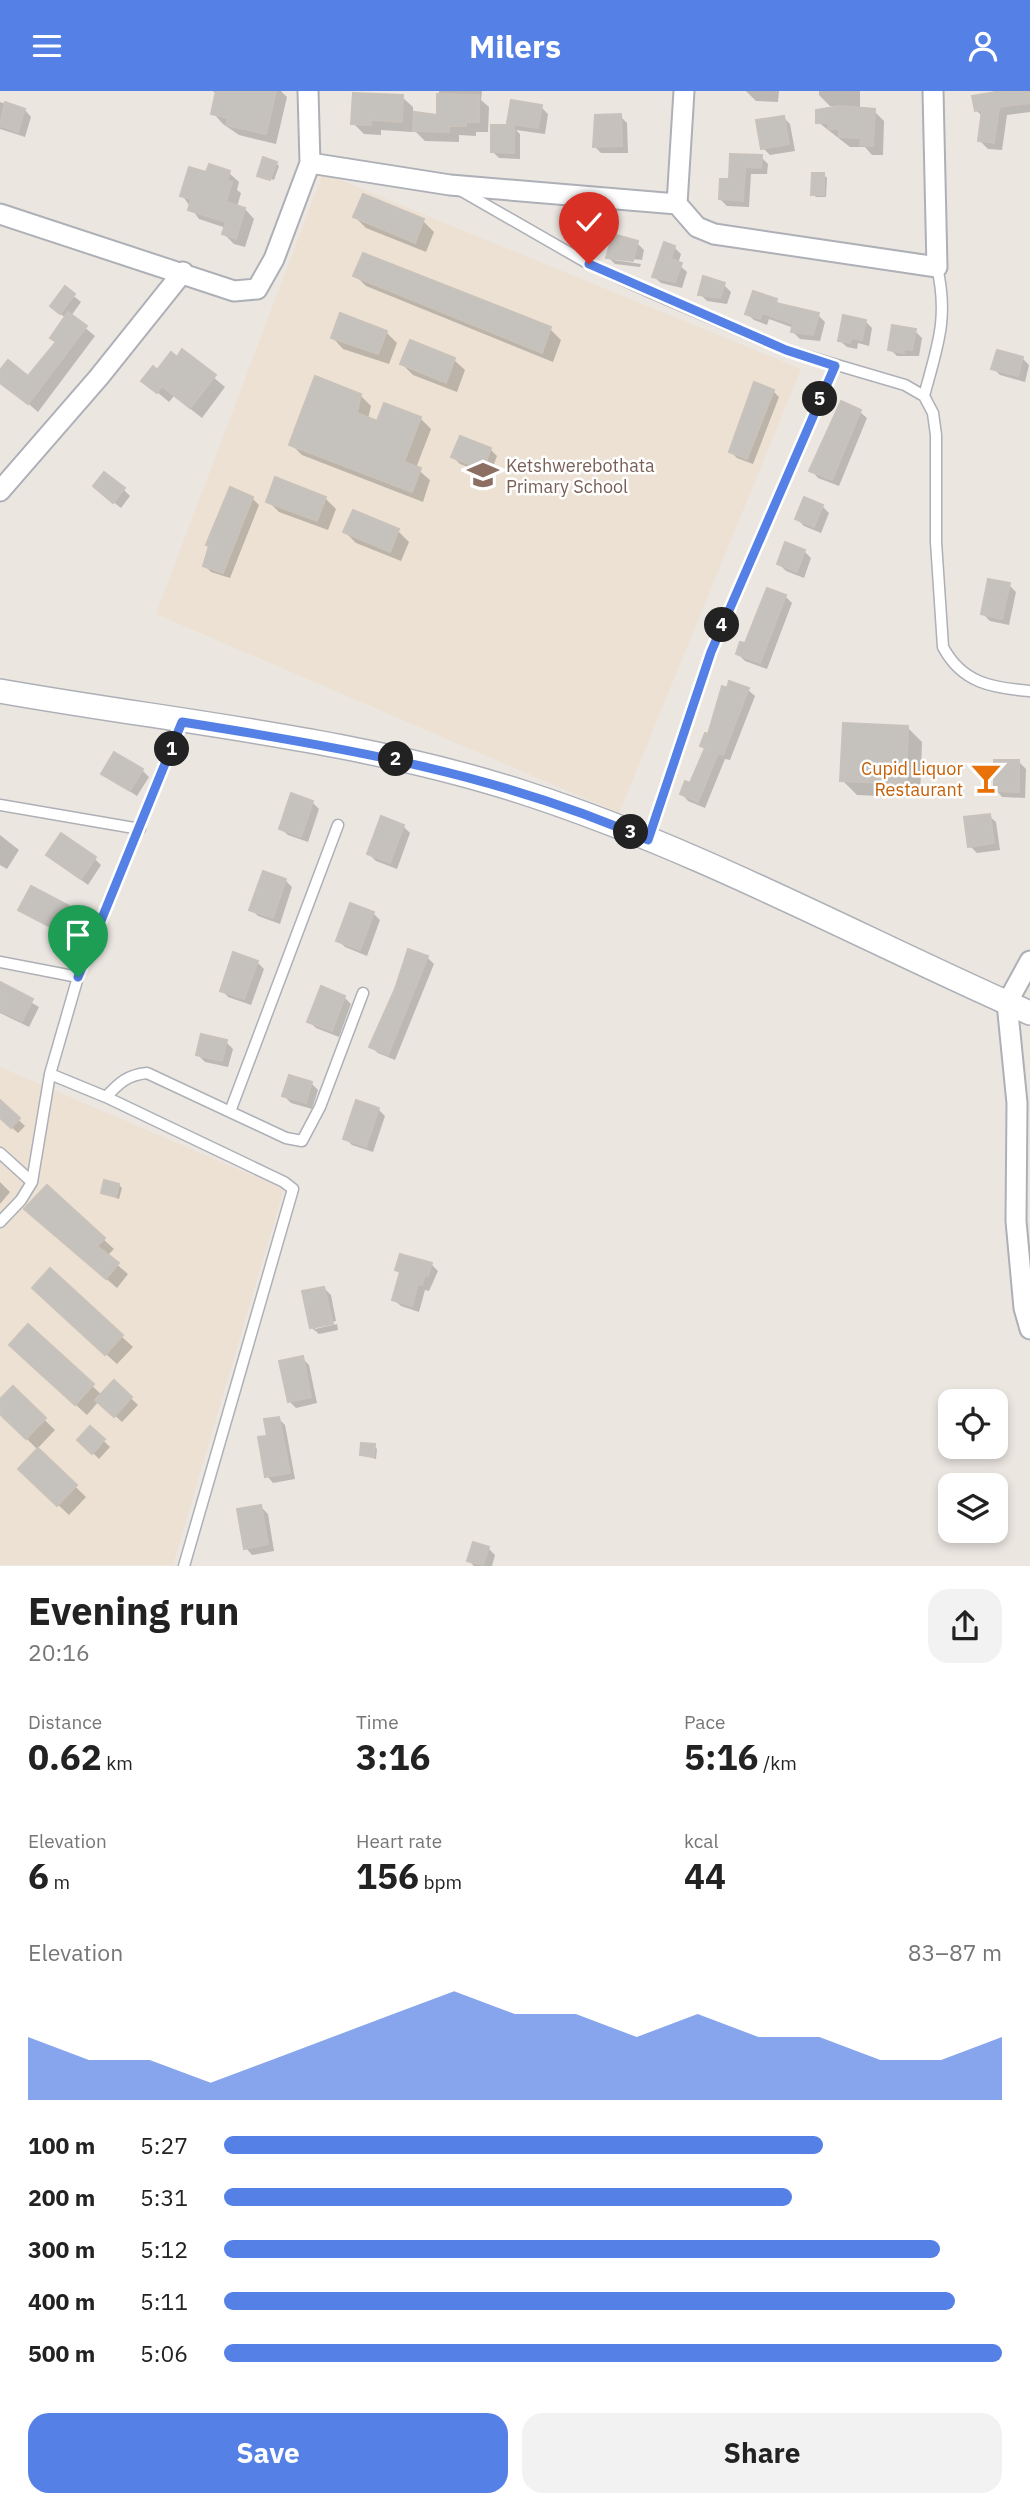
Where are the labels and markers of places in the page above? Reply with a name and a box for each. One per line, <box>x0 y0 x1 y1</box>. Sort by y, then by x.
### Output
pin <box>559 192 619 264</box>
pin: 5 <box>802 381 838 417</box>
place label: Ketshwerebothata Primary School <box>506 454 655 498</box>
school or university icon: Ketshwerebothata Primary School <box>466 458 500 492</box>
pin: 4 <box>704 607 740 643</box>
pin: 1 <box>154 731 190 767</box>
pin: 2 <box>378 741 414 777</box>
place label: Cupid Liquor Restaurant <box>861 757 963 801</box>
bar icon: Cupid Liquor Restaurant <box>969 761 1003 795</box>
pin: 3 <box>614 815 648 849</box>
pin <box>48 905 108 977</box>

